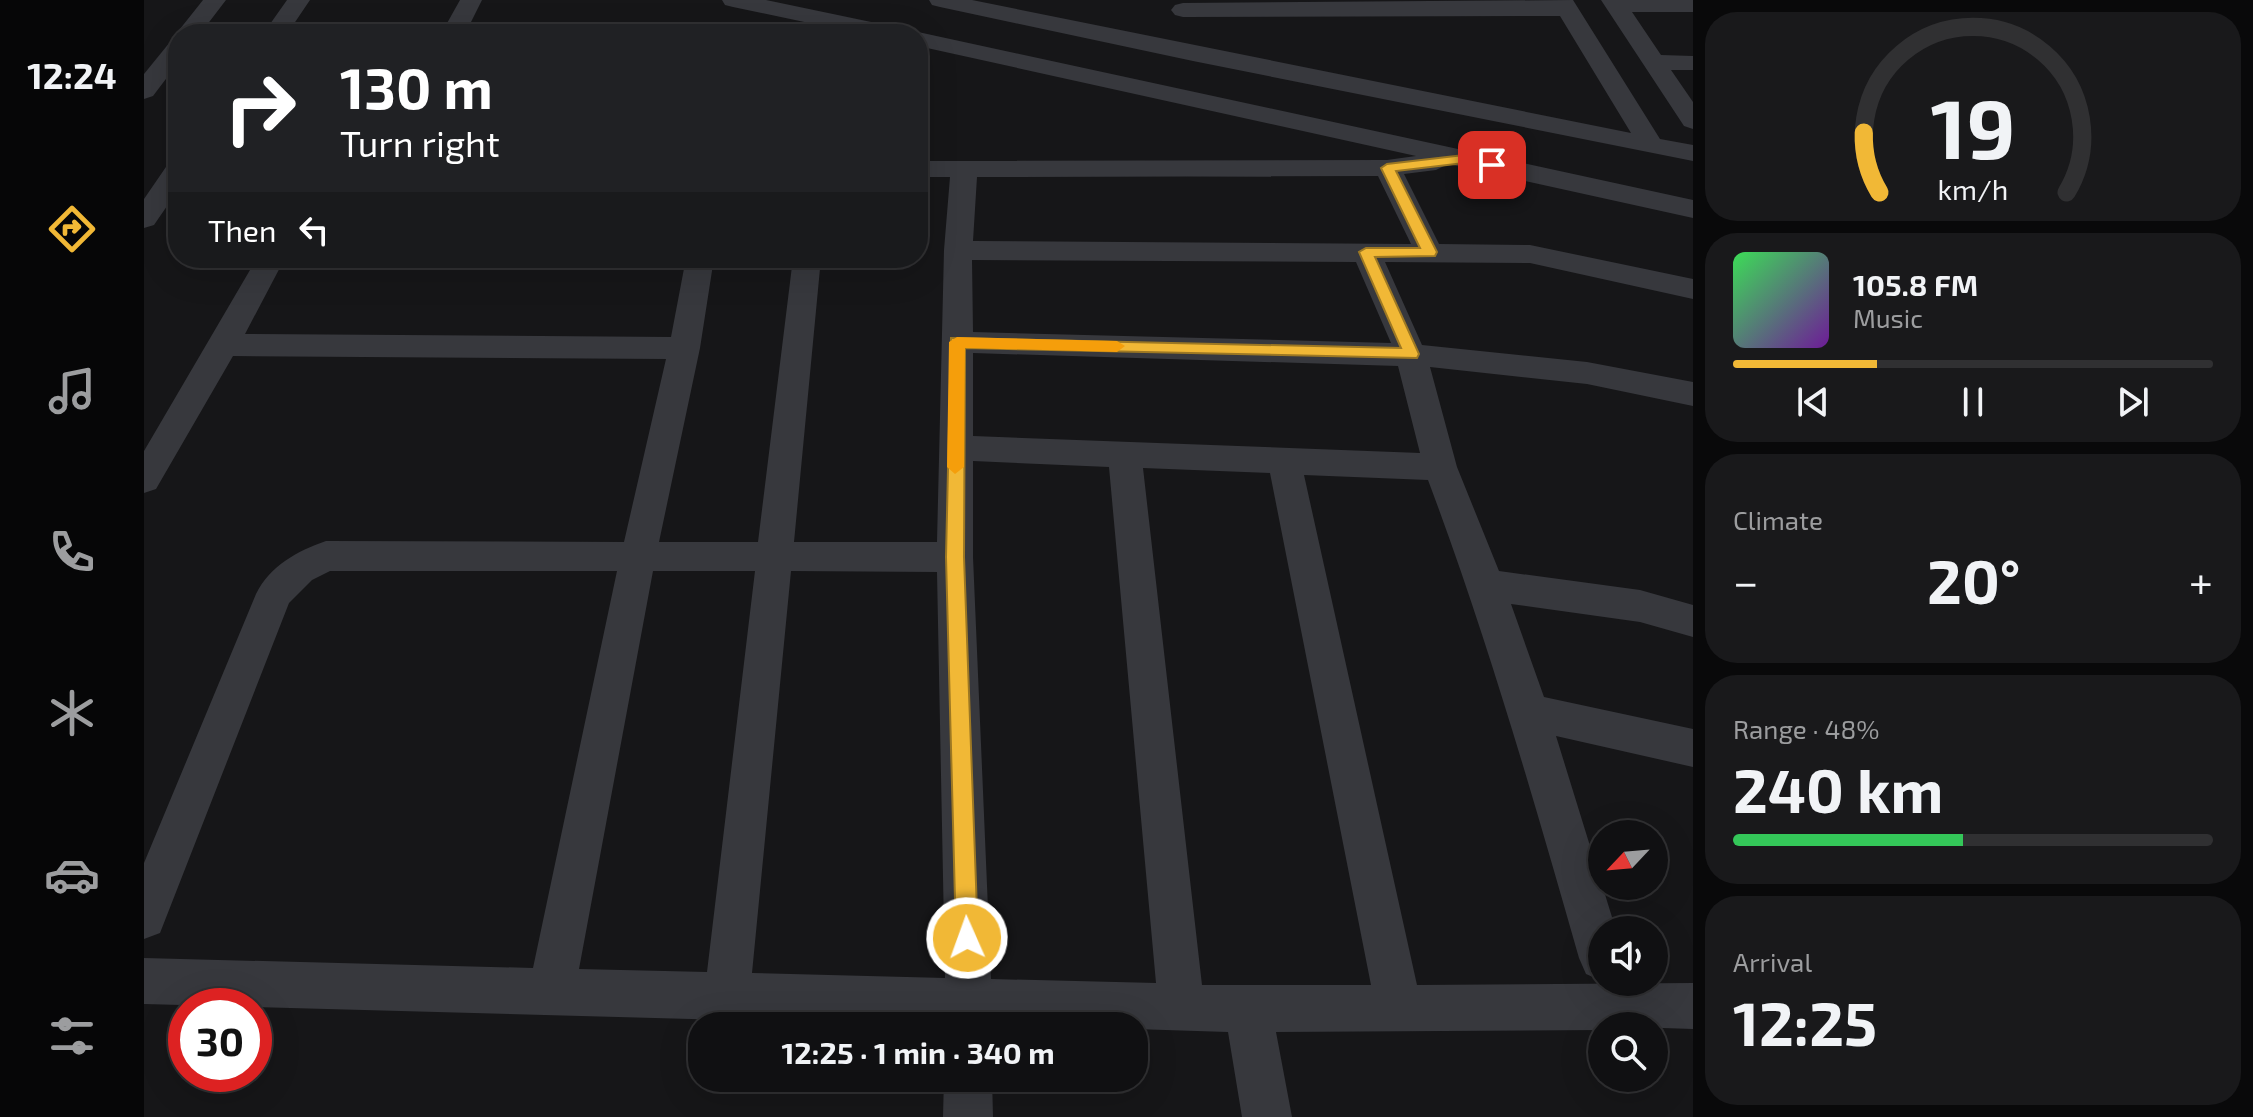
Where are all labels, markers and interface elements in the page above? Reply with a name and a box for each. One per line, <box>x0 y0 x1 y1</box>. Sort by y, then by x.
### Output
text: 12:24 <box>27 53 117 96</box>
text: 130 m <box>340 53 493 120</box>
icon: right <box>208 56 312 160</box>
text: 19 <box>1930 75 2016 175</box>
text: Turn right <box>340 121 500 164</box>
pin <box>1458 131 1526 199</box>
icon: arrive <box>1470 143 1514 187</box>
text: km/h <box>1938 171 2008 206</box>
icon: directions <box>44 201 100 257</box>
icon: left <box>292 208 336 252</box>
text: Then <box>208 212 276 248</box>
text: 105.8 FM <box>1853 266 1978 302</box>
text: Music <box>1853 302 1923 333</box>
icon: music <box>44 363 100 419</box>
icon: previous <box>1791 380 1835 424</box>
icon: pause <box>1951 380 1995 424</box>
icon: next <box>2111 380 2155 424</box>
text: Climate <box>1733 504 1823 535</box>
icon: phone <box>44 524 100 580</box>
text: 20° <box>1927 544 2020 616</box>
text: − <box>1733 554 1759 607</box>
text: + <box>2189 554 2213 607</box>
icon: climate <box>44 685 100 741</box>
text: Range · 48% <box>1733 713 1880 744</box>
text: 240 km <box>1733 753 1943 825</box>
north arrow <box>1588 820 1668 900</box>
map controls <box>1588 820 1668 1092</box>
icon: car <box>44 847 100 903</box>
position arrow <box>925 896 1009 980</box>
button: sound <box>1588 916 1668 996</box>
text: Arrival <box>1733 946 1812 977</box>
text: 12:25 <box>1733 986 1877 1058</box>
speed limit sign: 30 <box>168 988 272 1092</box>
icon: filters <box>44 1008 100 1064</box>
button: search <box>1588 1012 1668 1092</box>
text: 12:25 · 1 min · 340 m <box>781 1034 1055 1070</box>

